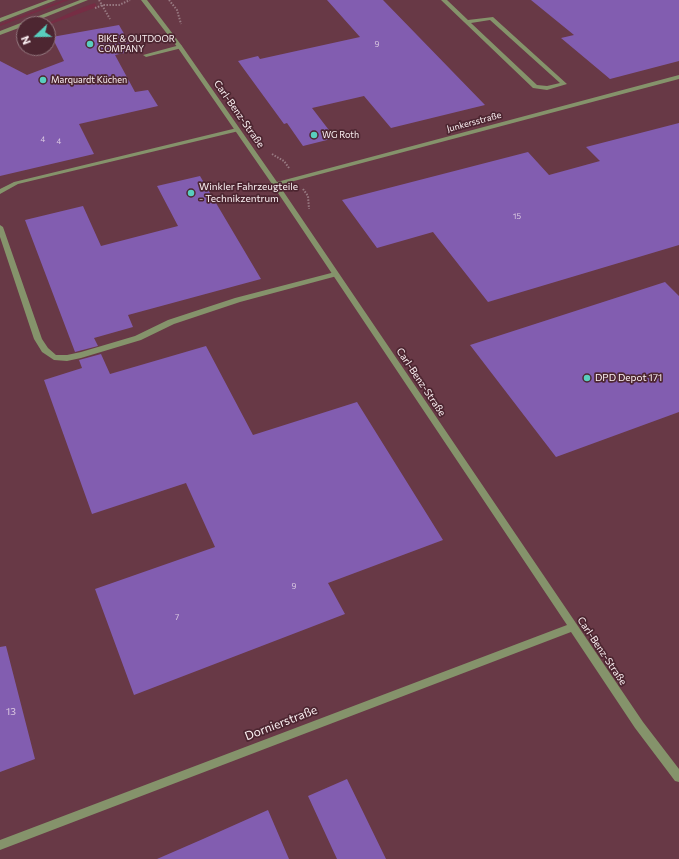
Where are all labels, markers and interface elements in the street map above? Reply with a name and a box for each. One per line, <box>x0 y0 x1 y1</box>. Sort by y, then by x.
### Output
north arrow <box>16 16 56 56</box>
text: N <box>18 34 33 47</box>
place label: BIKE & OUTDOOR COMPANY <box>98 34 175 55</box>
marker: BIKE & OUTDOOR COMPANY <box>85 39 95 49</box>
house number: 9 <box>375 39 379 49</box>
marker: Marquardt Küchen <box>38 75 48 85</box>
place label: Marquardt Küchen <box>51 75 127 85</box>
street label: Carl-Benz-Straße <box>211 78 267 150</box>
street label: Junkersstraße <box>446 110 502 134</box>
marker: WG Roth <box>309 130 319 140</box>
place label: WG Roth <box>322 130 359 140</box>
house number: 4 <box>41 134 45 144</box>
house number: 4 <box>57 136 61 146</box>
place label: Winkler Fahrzeugteile - Technikzentrum <box>199 181 298 204</box>
marker: Winkler Fahrzeugteile - Technikzentrum <box>186 188 196 198</box>
house number: 15 <box>513 211 521 221</box>
street label: Carl-Benz-Straße <box>394 346 448 418</box>
place label: DPD Depot 171 <box>595 372 662 384</box>
marker: DPD Depot 171 <box>582 373 592 383</box>
house number: 9 <box>292 581 296 591</box>
house number: 7 <box>175 612 179 622</box>
street label: Carl-Benz-Straße <box>575 615 629 687</box>
street label: Dornierstraße <box>243 703 319 743</box>
house number: 13 <box>6 706 16 718</box>

